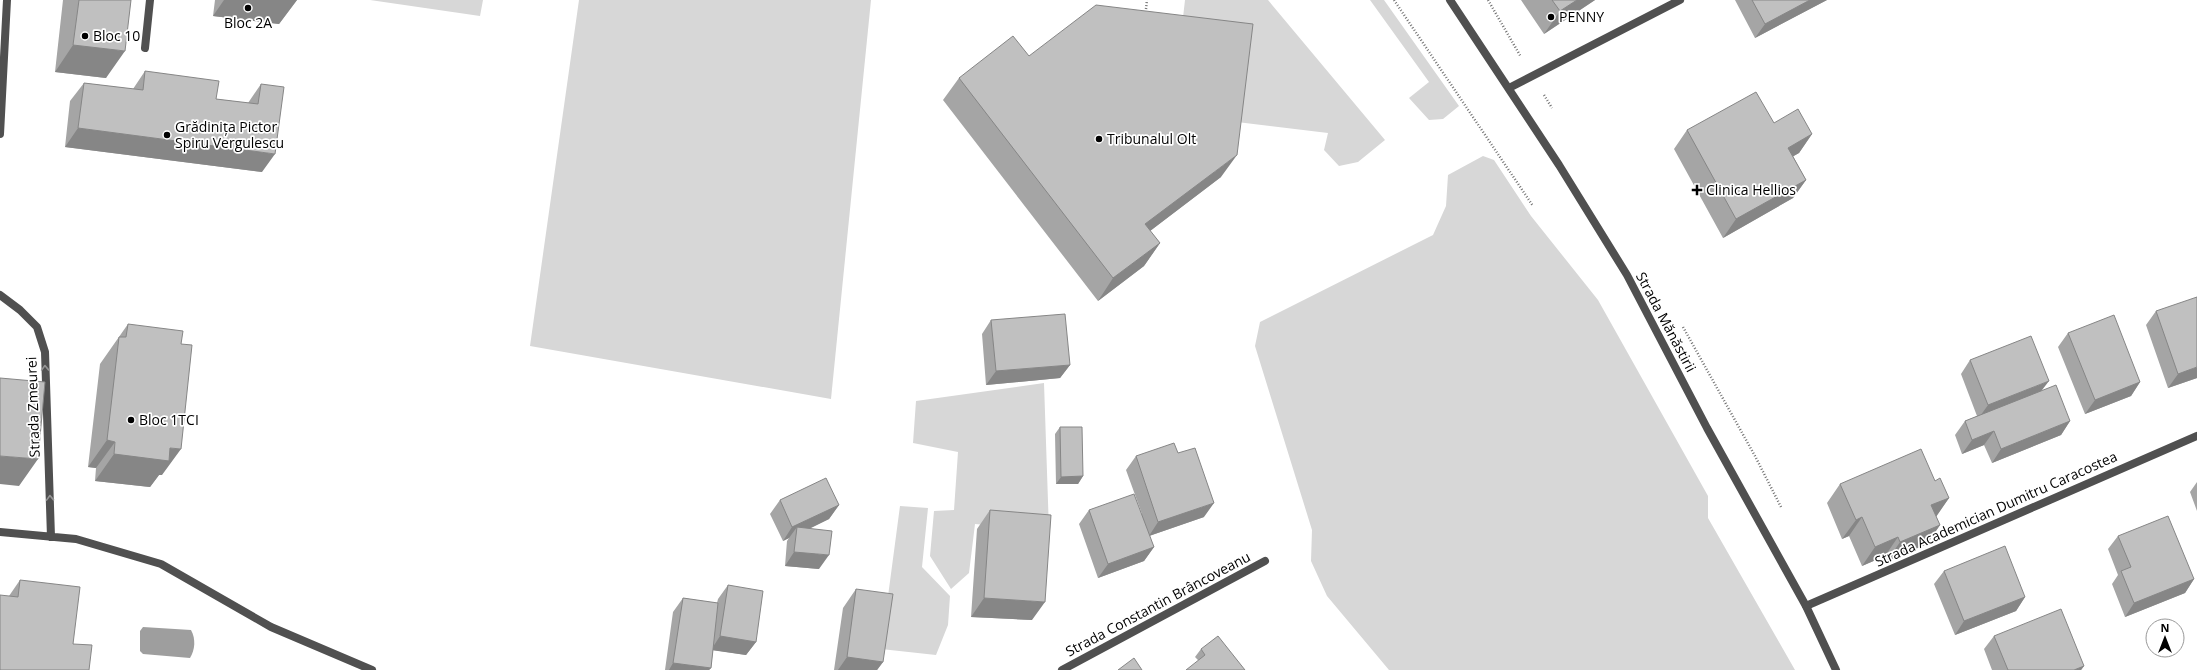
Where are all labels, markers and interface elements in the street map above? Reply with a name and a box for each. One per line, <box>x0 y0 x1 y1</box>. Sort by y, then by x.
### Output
marker: Bloc 2A <box>243 3 253 13</box>
place label: PENNY <box>1559 7 1604 26</box>
marker: PENNY <box>1546 12 1556 22</box>
place label: Bloc 2A <box>224 13 272 32</box>
place label: Bloc 10 <box>93 26 140 45</box>
marker: Bloc 10 <box>80 31 90 41</box>
place label: Grădinița Pictor Spiru Vergulescu <box>175 117 284 152</box>
place label: Tribunalul Olt <box>1107 129 1196 148</box>
marker: Grădinița Pictor Spiru Vergulescu <box>162 130 172 140</box>
marker: Tribunalul Olt <box>1094 134 1104 144</box>
place label: Clinica Hellios <box>1706 180 1796 199</box>
marker: Clinica Hellios <box>1691 184 1703 196</box>
street label: Strada Mănăstirii <box>1632 268 1701 375</box>
street label: Strada Zmeurei <box>21 356 44 458</box>
one-way arrow <box>41 365 50 371</box>
place label: Bloc 1TCI <box>139 410 199 429</box>
marker: Bloc 1TCI <box>126 415 136 425</box>
street label: Strada Academician Dumitru Caracostea <box>1872 446 2120 571</box>
one-way arrow <box>45 495 54 501</box>
street label: Strada Constantin Brâncoveanu <box>1062 547 1254 660</box>
north arrow <box>2145 618 2185 658</box>
text: N <box>2161 620 2169 635</box>

